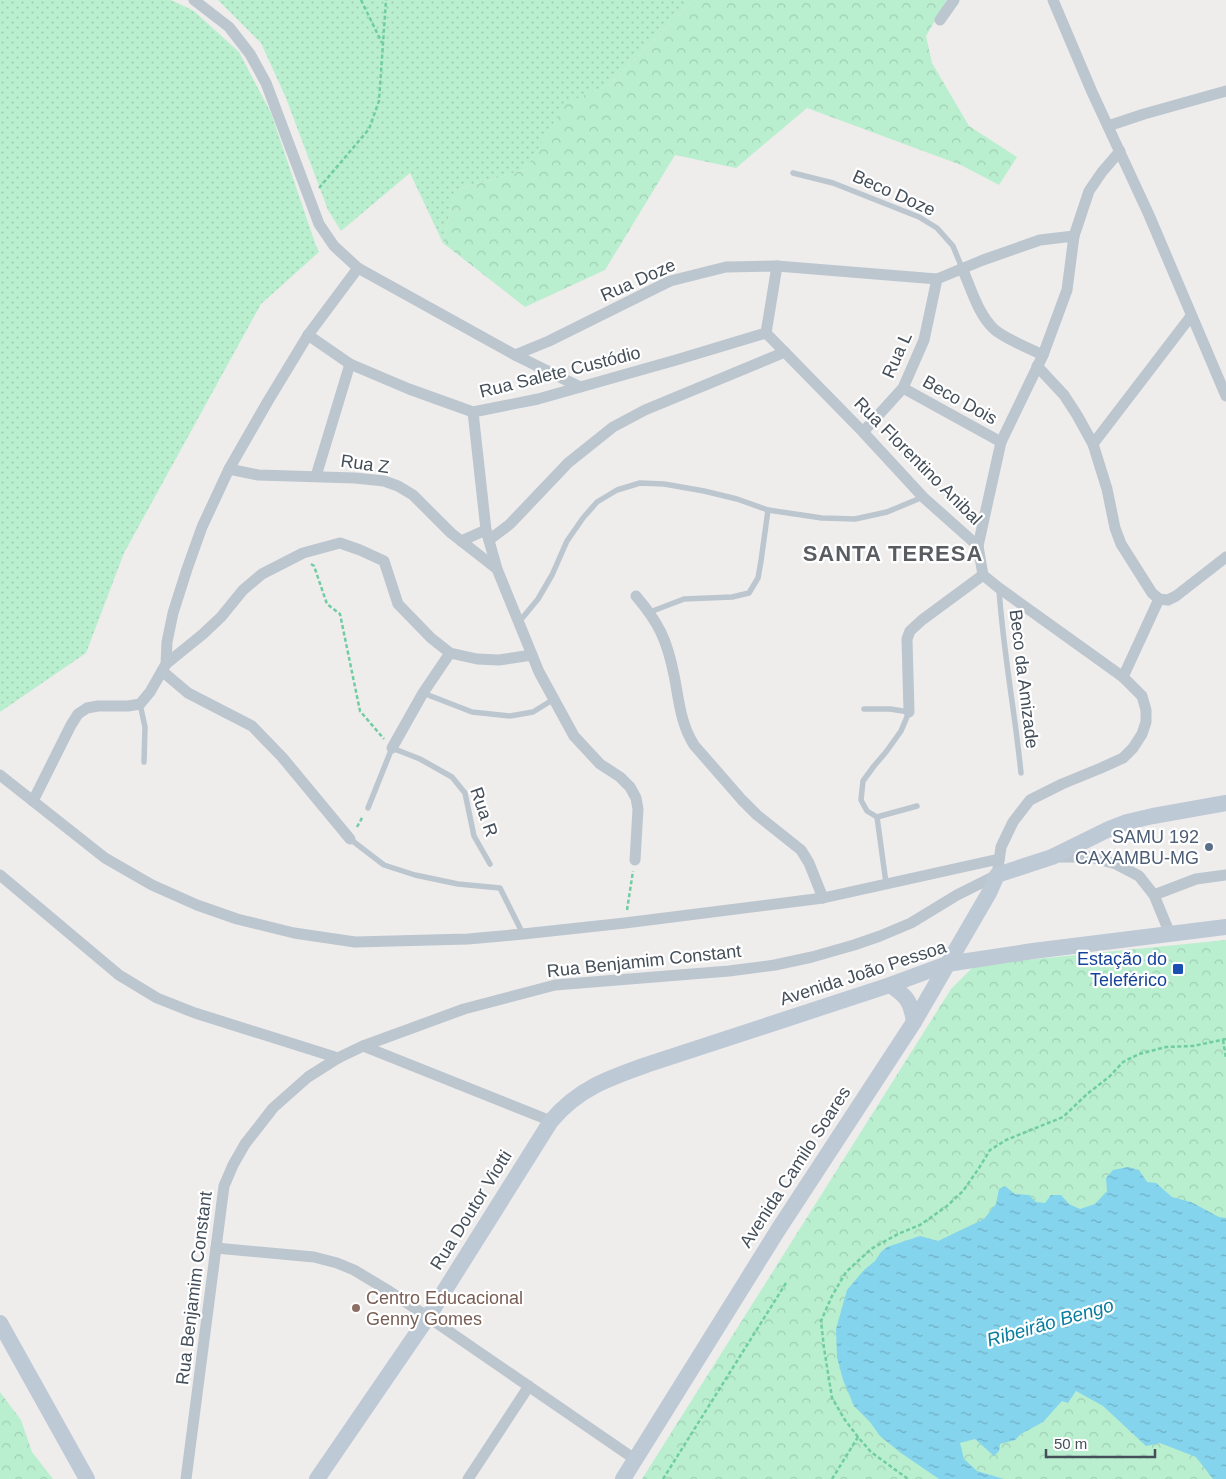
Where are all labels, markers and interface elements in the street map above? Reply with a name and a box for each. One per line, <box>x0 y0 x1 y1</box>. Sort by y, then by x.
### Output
street label: Beco Doze <box>850 166 938 220</box>
street label: Rua Doze <box>597 255 679 305</box>
street label: Rua L <box>878 329 916 381</box>
street label: Rua Salete Custódio <box>477 342 643 402</box>
street label: Beco Dois <box>919 371 1001 429</box>
street label: Rua Florentino Anibal <box>850 393 986 529</box>
street label: Rua Z <box>339 451 391 477</box>
district label: SANTA TERESA <box>803 541 983 566</box>
street label: Beco da Amizade <box>1006 608 1042 750</box>
street label: Rua R <box>466 785 502 839</box>
place label: SAMU 192 CAXAMBU-MG <box>1075 827 1199 868</box>
marker: SAMU 192 CAXAMBU-MG <box>1203 841 1215 853</box>
street label: Avenida João Pessoa <box>777 936 950 1009</box>
street label: Rua Benjamim Constant <box>546 941 742 981</box>
place label: Estação do Teleférico <box>1077 949 1167 990</box>
marker: Estação do Teleférico <box>1171 962 1185 976</box>
street label: Avenida Camilo Soares <box>735 1083 855 1251</box>
street label: Rua Doutor Viotti <box>426 1147 516 1273</box>
street label: Rua Benjamim Constant <box>172 1190 216 1386</box>
place label: Centro Educacional Genny Gomes <box>366 1288 523 1329</box>
water label: Ribeirão Bengo <box>984 1294 1116 1351</box>
marker: Centro Educacional Genny Gomes <box>350 1302 362 1314</box>
scale bar <box>1046 1426 1155 1458</box>
text: 50 m <box>1054 1435 1087 1452</box>

